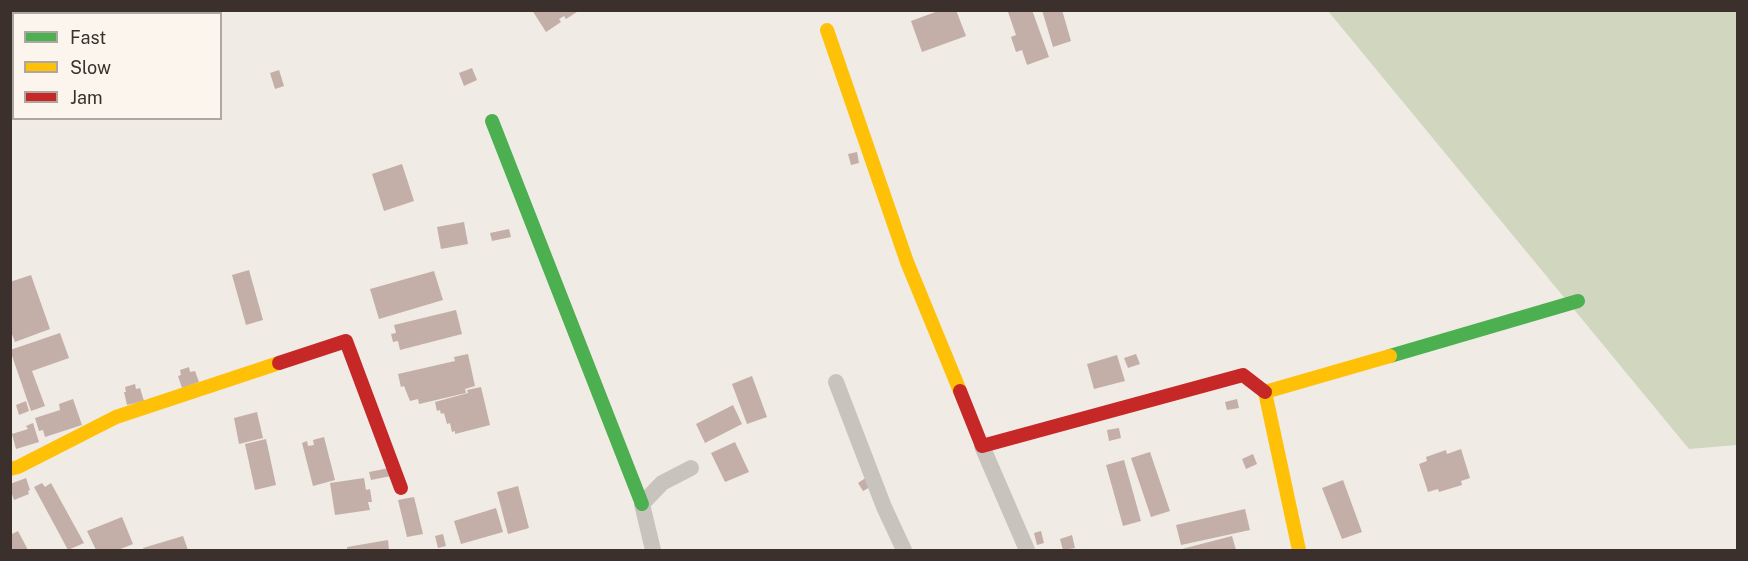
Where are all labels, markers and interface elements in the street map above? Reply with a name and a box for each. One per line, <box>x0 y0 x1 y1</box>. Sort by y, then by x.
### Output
legend <box>12 12 222 120</box>
text: Fast <box>70 27 106 48</box>
text: Slow <box>70 57 111 78</box>
text: Jam <box>70 87 103 108</box>

